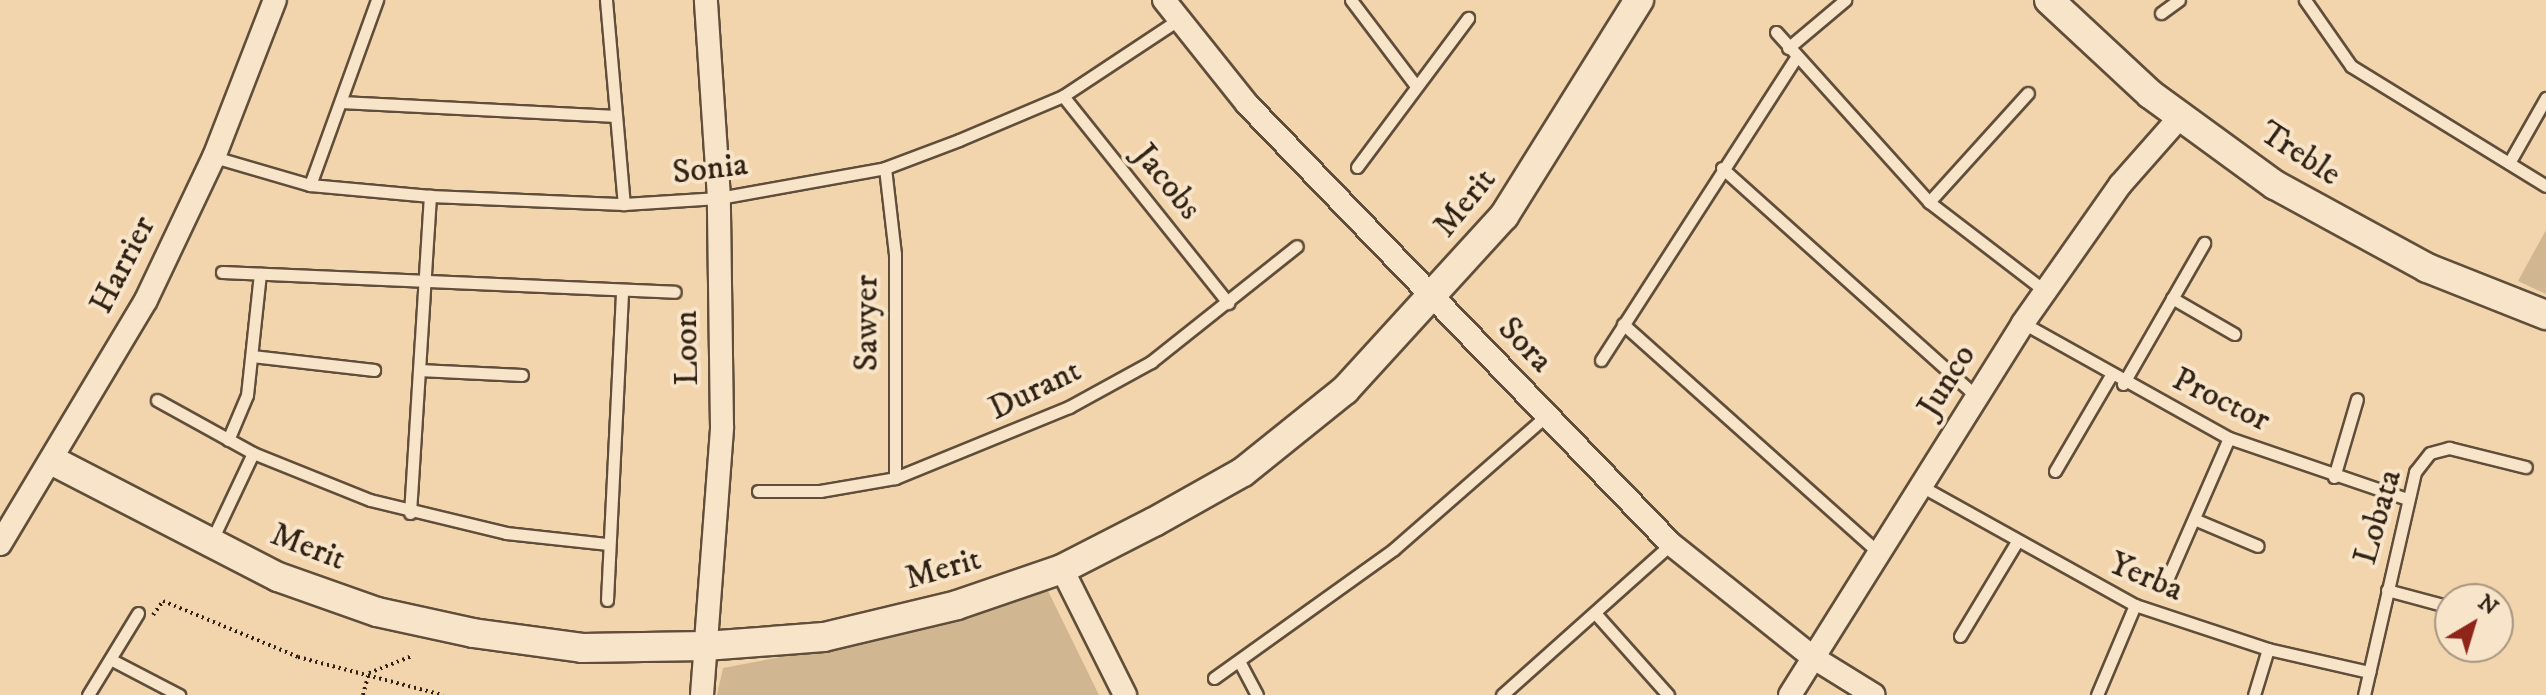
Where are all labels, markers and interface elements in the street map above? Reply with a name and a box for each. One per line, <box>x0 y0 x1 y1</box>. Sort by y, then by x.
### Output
street label: Treble <box>2252 113 2348 195</box>
street label: Jacobs <box>1124 136 1210 228</box>
street label: Sonia <box>670 144 750 194</box>
street label: Merit <box>1425 160 1505 246</box>
street label: Harrier <box>81 209 165 321</box>
street label: Sawyer <box>847 275 887 371</box>
street label: Sora <box>1489 309 1561 381</box>
street label: Loon <box>666 310 708 386</box>
street label: Junco <box>1909 337 1985 425</box>
street label: Durant <box>982 350 1088 430</box>
street label: Proctor <box>2166 359 2276 441</box>
street label: Lobata <box>2345 465 2411 569</box>
street label: Merit <box>265 514 351 580</box>
street label: Merit <box>900 539 986 599</box>
street label: Yerba <box>2103 543 2189 611</box>
north arrow <box>2434 583 2514 663</box>
text: N <box>2472 589 2503 621</box>

